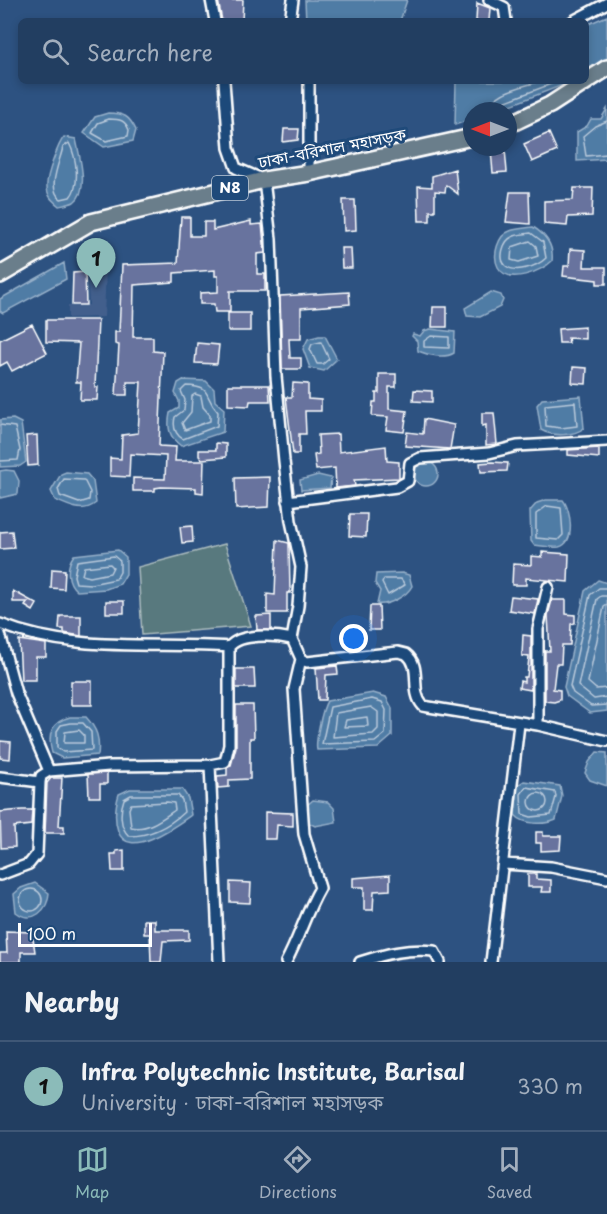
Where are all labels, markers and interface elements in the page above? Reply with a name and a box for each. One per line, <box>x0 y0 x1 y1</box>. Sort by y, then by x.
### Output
search box <box>18 18 589 84</box>
icon: search <box>39 35 72 68</box>
text: Search here <box>87 35 213 68</box>
north arrow <box>463 102 517 156</box>
street label: ঢাকা-বরিশাল মহাসড়ক <box>255 121 409 173</box>
road number: N8 <box>212 176 248 200</box>
pin: 1 <box>76 238 116 288</box>
your location <box>339 624 368 653</box>
scale bar <box>18 920 152 948</box>
text: 100 m <box>27 921 76 945</box>
text: Nearby <box>24 982 119 1021</box>
text: Infra Polytechnic Institute, Barisal <box>81 1054 465 1087</box>
text: 1 <box>39 1071 48 1101</box>
text: 330 m <box>517 1071 583 1101</box>
text: University · ঢাকা-বরিশাল মহাসড়ক <box>81 1087 383 1117</box>
tab: Map <box>75 1143 109 1203</box>
tab: Directions <box>259 1143 337 1203</box>
tab: Saved <box>487 1143 532 1203</box>

